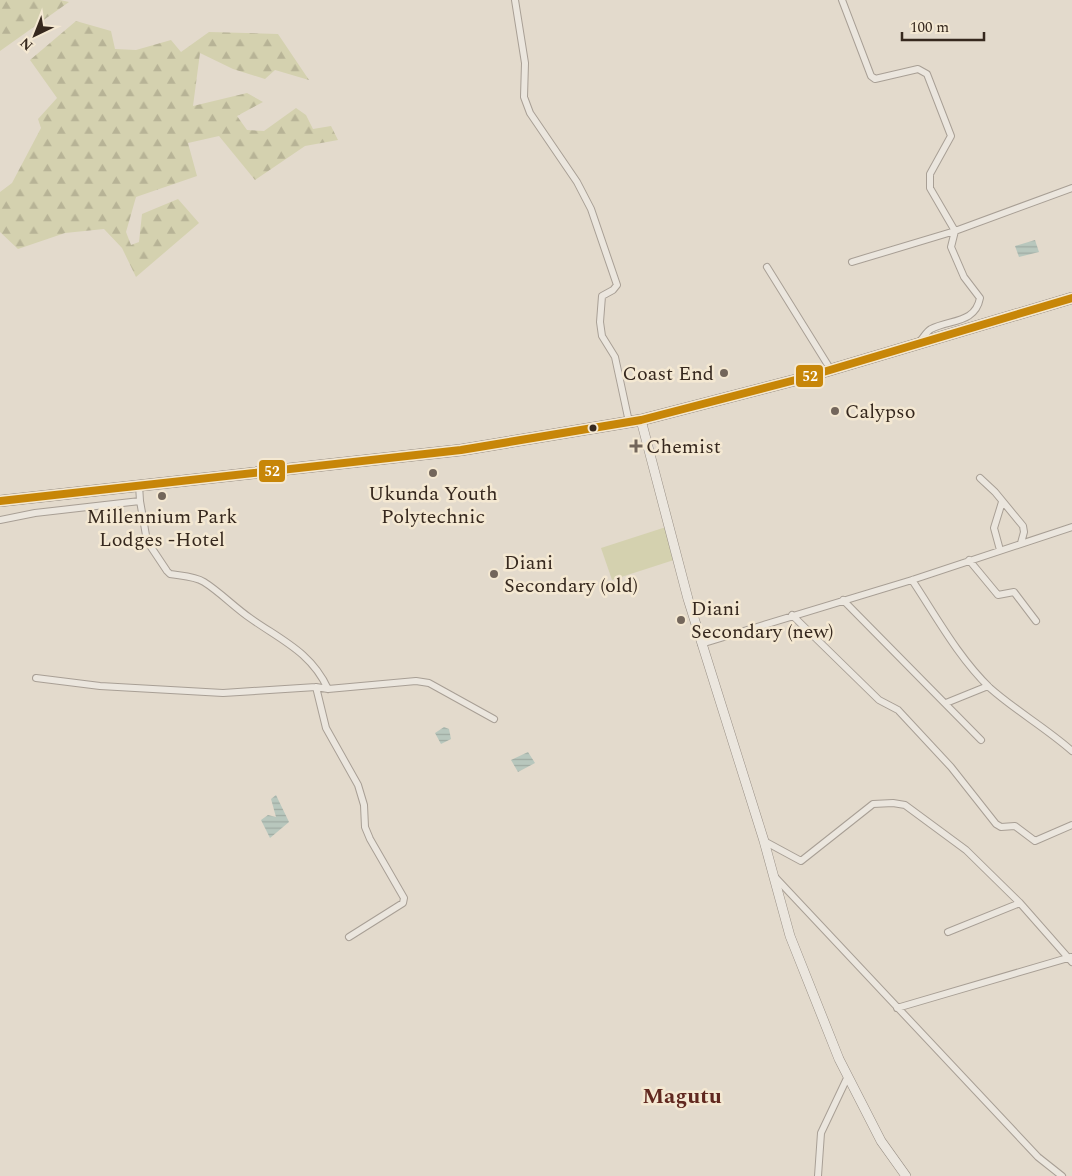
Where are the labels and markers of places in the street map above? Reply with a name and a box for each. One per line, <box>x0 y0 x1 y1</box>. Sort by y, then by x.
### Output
place label: Coast End <box>622 359 714 389</box>
marker: Coast End <box>718 367 730 379</box>
place label: Calypso <box>845 397 915 427</box>
marker: Calypso <box>829 405 841 417</box>
unlabelled marker <box>588 423 598 433</box>
place label: Chemist <box>646 432 721 462</box>
marker: Chemist <box>630 440 642 452</box>
marker: Ukunda Youth Polytechnic <box>427 467 439 479</box>
place label: Ukunda Youth Polytechnic <box>368 479 498 532</box>
marker: Millennium Park Lodges -Hotel <box>156 490 168 502</box>
place label: Millennium Park Lodges -Hotel <box>87 502 237 555</box>
place label: Diani Secondary (old) <box>504 548 638 601</box>
marker: Diani Secondary (old) <box>488 568 500 580</box>
place label: Diani Secondary (new) <box>691 594 833 647</box>
marker: Diani Secondary (new) <box>675 614 687 626</box>

